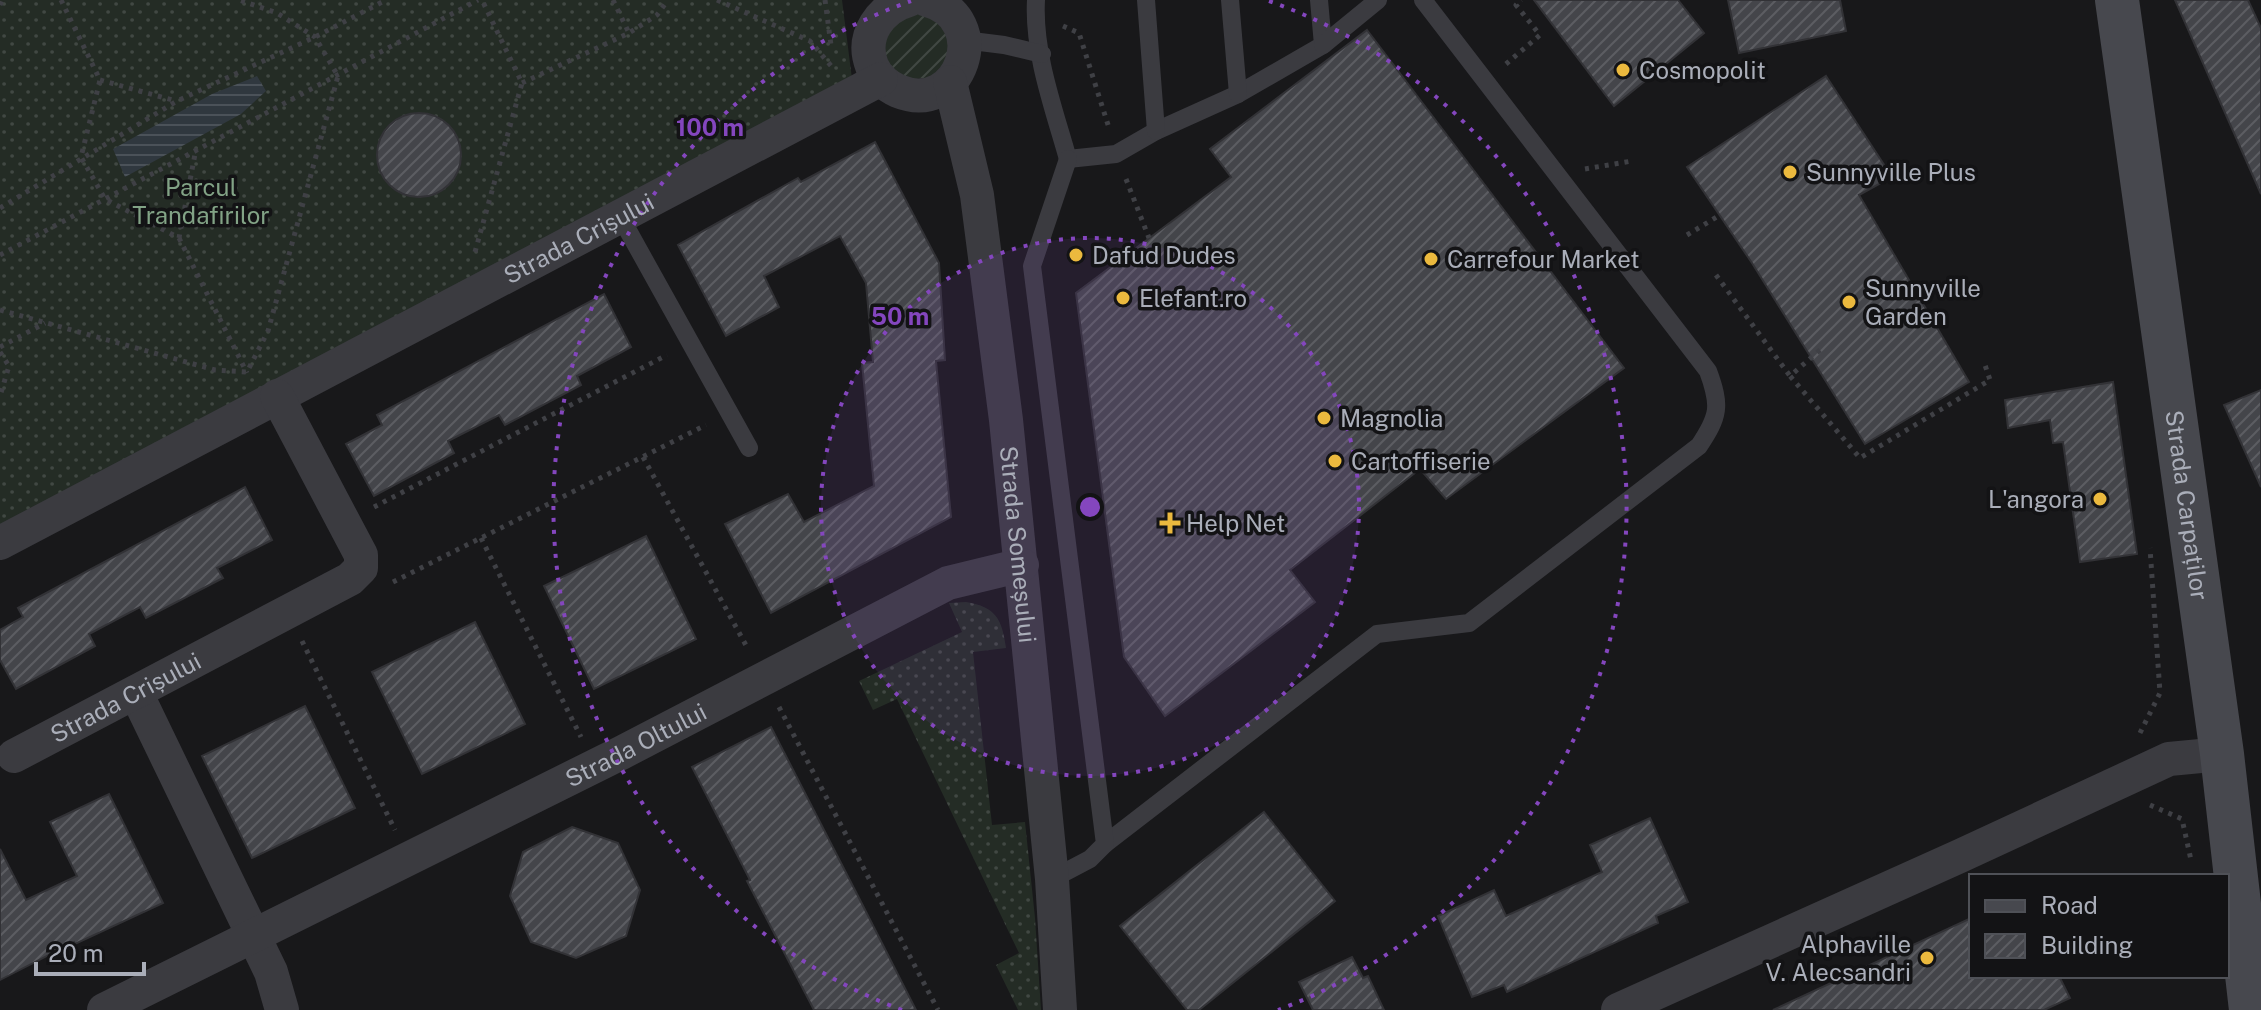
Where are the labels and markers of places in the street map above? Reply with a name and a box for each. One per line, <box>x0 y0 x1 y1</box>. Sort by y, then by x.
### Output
place label: Cosmopolit <box>1639 56 1766 84</box>
marker: Cosmopolit <box>1614 61 1632 79</box>
place label: Sunnyville Plus <box>1806 158 1976 186</box>
marker: Sunnyville Plus <box>1781 163 1799 181</box>
place label: Dafud Dudes <box>1092 241 1236 269</box>
place label: Carrefour Market <box>1447 245 1640 273</box>
marker: Dafud Dudes <box>1067 246 1085 264</box>
marker: Carrefour Market <box>1422 250 1440 268</box>
place label: Sunnyville Garden <box>1865 274 1981 330</box>
place label: Elefant.ro <box>1139 284 1247 312</box>
marker: Elefant.ro <box>1114 289 1132 307</box>
marker: Sunnyville Garden <box>1840 293 1858 311</box>
place label: Magnolia <box>1340 404 1443 432</box>
marker: Magnolia <box>1315 409 1333 427</box>
place label: Cartoffiserie <box>1351 447 1491 475</box>
marker: Cartoffiserie <box>1326 452 1344 470</box>
place label: L'angora <box>1988 485 2084 513</box>
marker: L'angora <box>2091 490 2109 508</box>
centre of rings <box>1076 493 1104 521</box>
place label: Help Net <box>1186 509 1285 537</box>
marker: Help Net <box>1161 514 1179 532</box>
place label: Alphaville V. Alecsandri <box>1765 930 1911 986</box>
marker: Alphaville V. Alecsandri <box>1918 949 1936 967</box>

